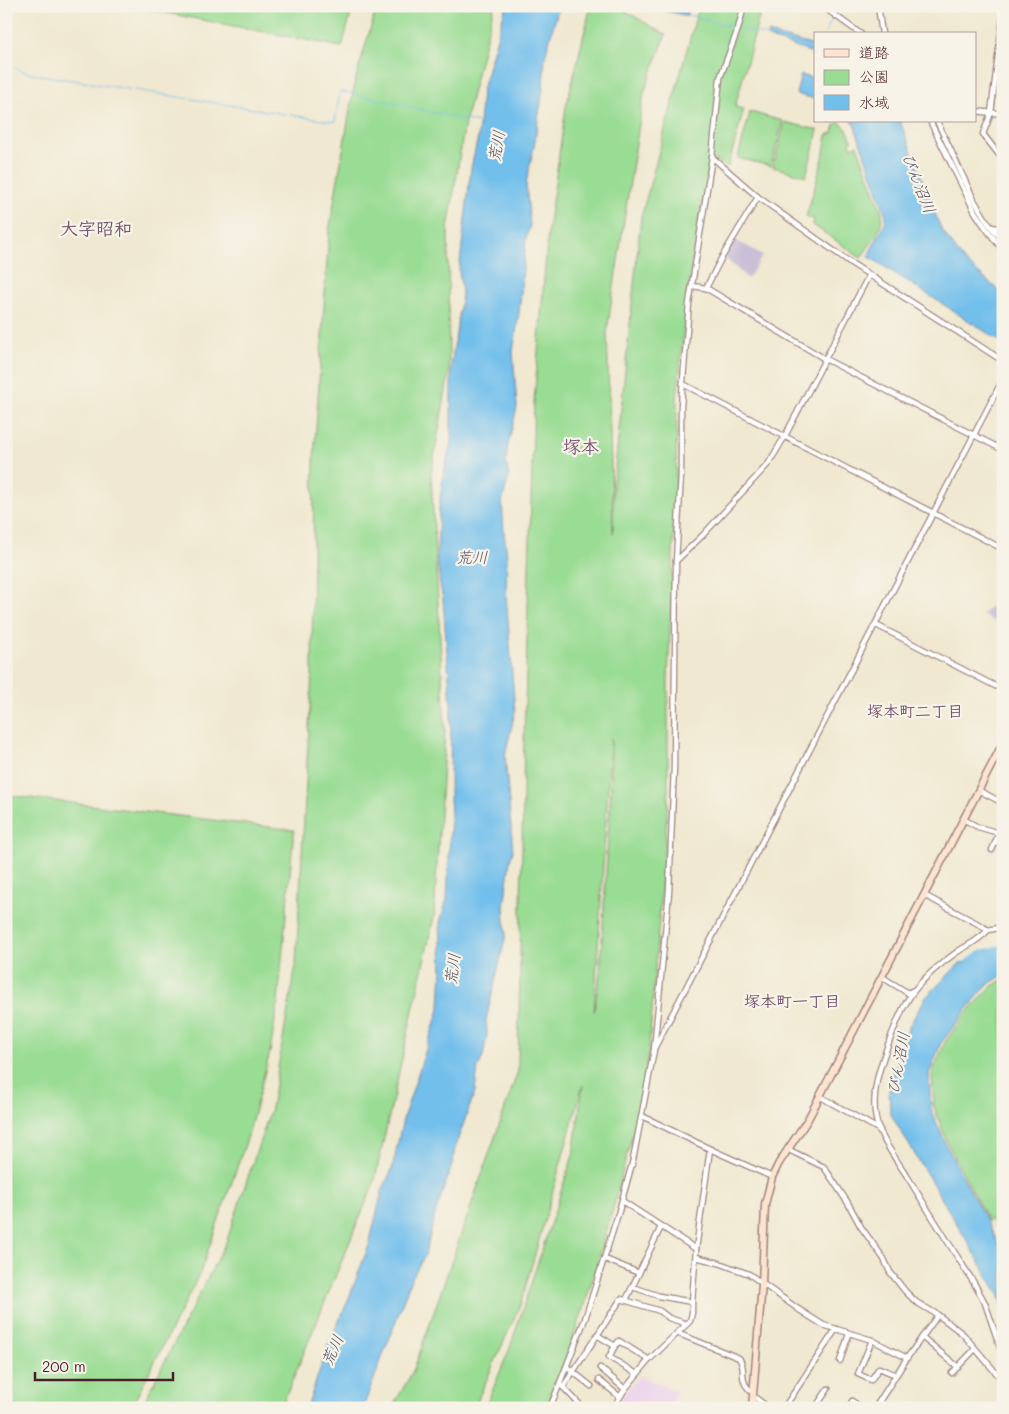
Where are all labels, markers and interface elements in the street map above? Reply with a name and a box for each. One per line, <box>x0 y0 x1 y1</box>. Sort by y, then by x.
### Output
legend <box>814 32 976 122</box>
text: 道路 <box>859 42 889 62</box>
text: 公園 <box>859 66 889 86</box>
text: 水域 <box>859 92 889 112</box>
water label: 荒川 <box>482 128 509 164</box>
water label: びん沼川 <box>898 149 941 216</box>
district label: 大字昭和 <box>60 216 132 240</box>
district label: 塚本 <box>563 434 599 458</box>
water label: 荒川 <box>456 546 488 567</box>
district label: 塚本町二丁目 <box>867 700 963 721</box>
water label: 荒川 <box>439 952 464 986</box>
district label: 塚本町一丁目 <box>744 990 840 1011</box>
water label: びん沼川 <box>882 1030 913 1096</box>
water label: 荒川 <box>315 1331 348 1369</box>
scale bar <box>35 1349 172 1381</box>
text: 200 m <box>42 1356 86 1376</box>

